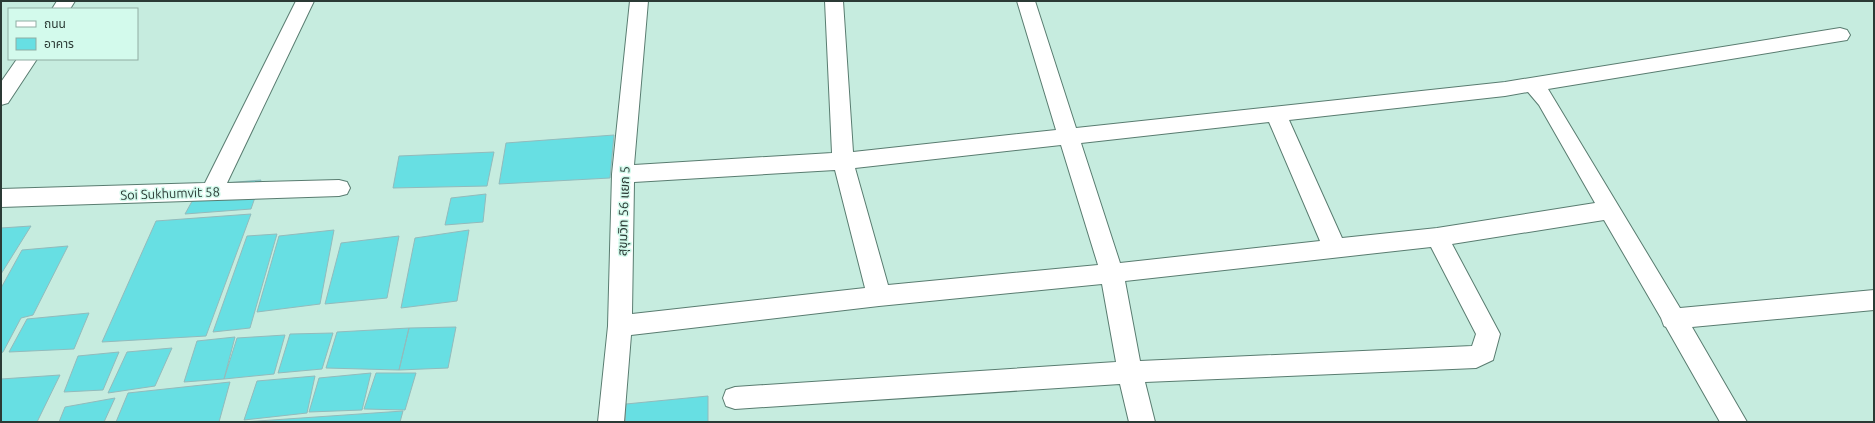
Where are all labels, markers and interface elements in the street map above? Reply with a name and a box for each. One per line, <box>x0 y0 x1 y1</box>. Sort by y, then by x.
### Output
legend <box>8 8 138 60</box>
text: ถนน <box>44 17 66 30</box>
text: อาคาร <box>44 37 74 50</box>
street label: สุขุมวิท 56 แยก 5 <box>614 166 633 256</box>
street label: Soi Sukhumvit 58 <box>120 184 220 202</box>

